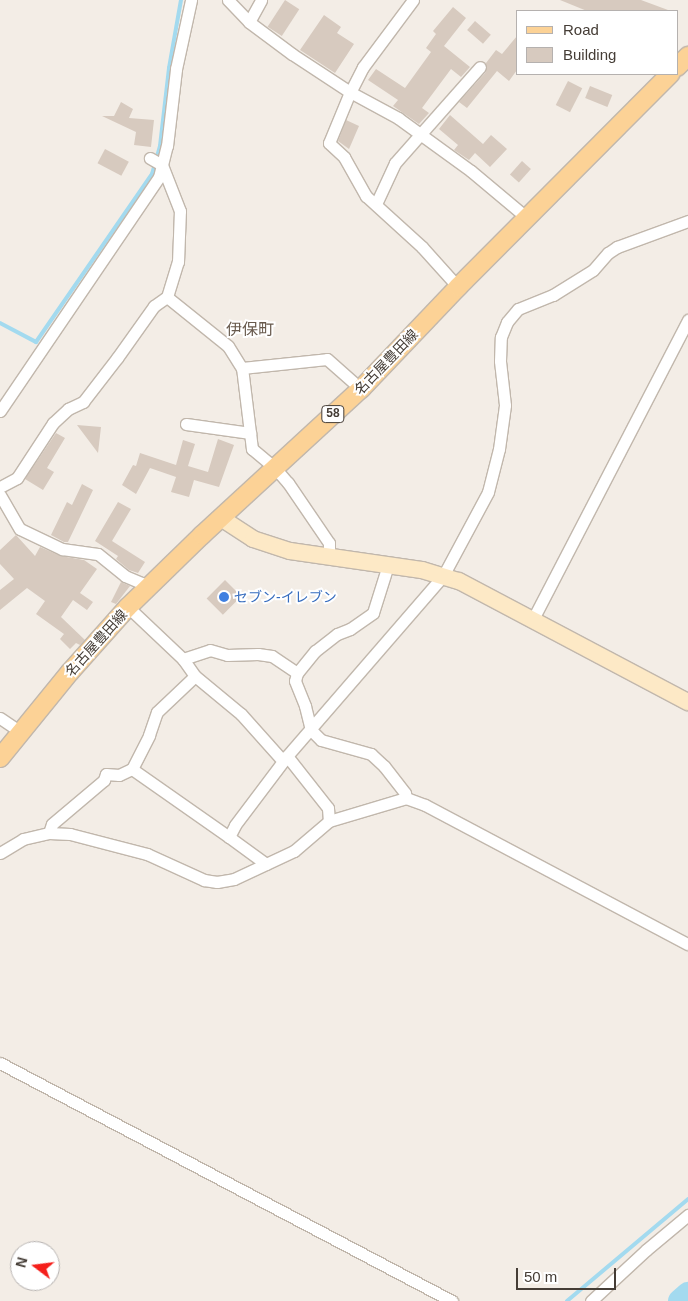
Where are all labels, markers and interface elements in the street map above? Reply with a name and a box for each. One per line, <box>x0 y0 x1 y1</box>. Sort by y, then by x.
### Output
legend <box>516 10 678 75</box>
text: Road <box>563 21 599 38</box>
text: Building <box>563 46 616 63</box>
district label: 伊保町 <box>226 320 274 340</box>
street label: 名古屋豊田線 <box>351 326 421 398</box>
road number: 58 <box>320 404 346 424</box>
place label: セブン-イレブン <box>234 589 337 605</box>
marker: セブン-イレブン <box>218 591 230 603</box>
street label: 名古屋豊田線 <box>62 606 130 680</box>
north arrow <box>10 1241 60 1291</box>
text: N <box>12 1255 31 1269</box>
scale bar <box>518 1258 618 1290</box>
text: 50 m <box>524 1268 557 1285</box>

